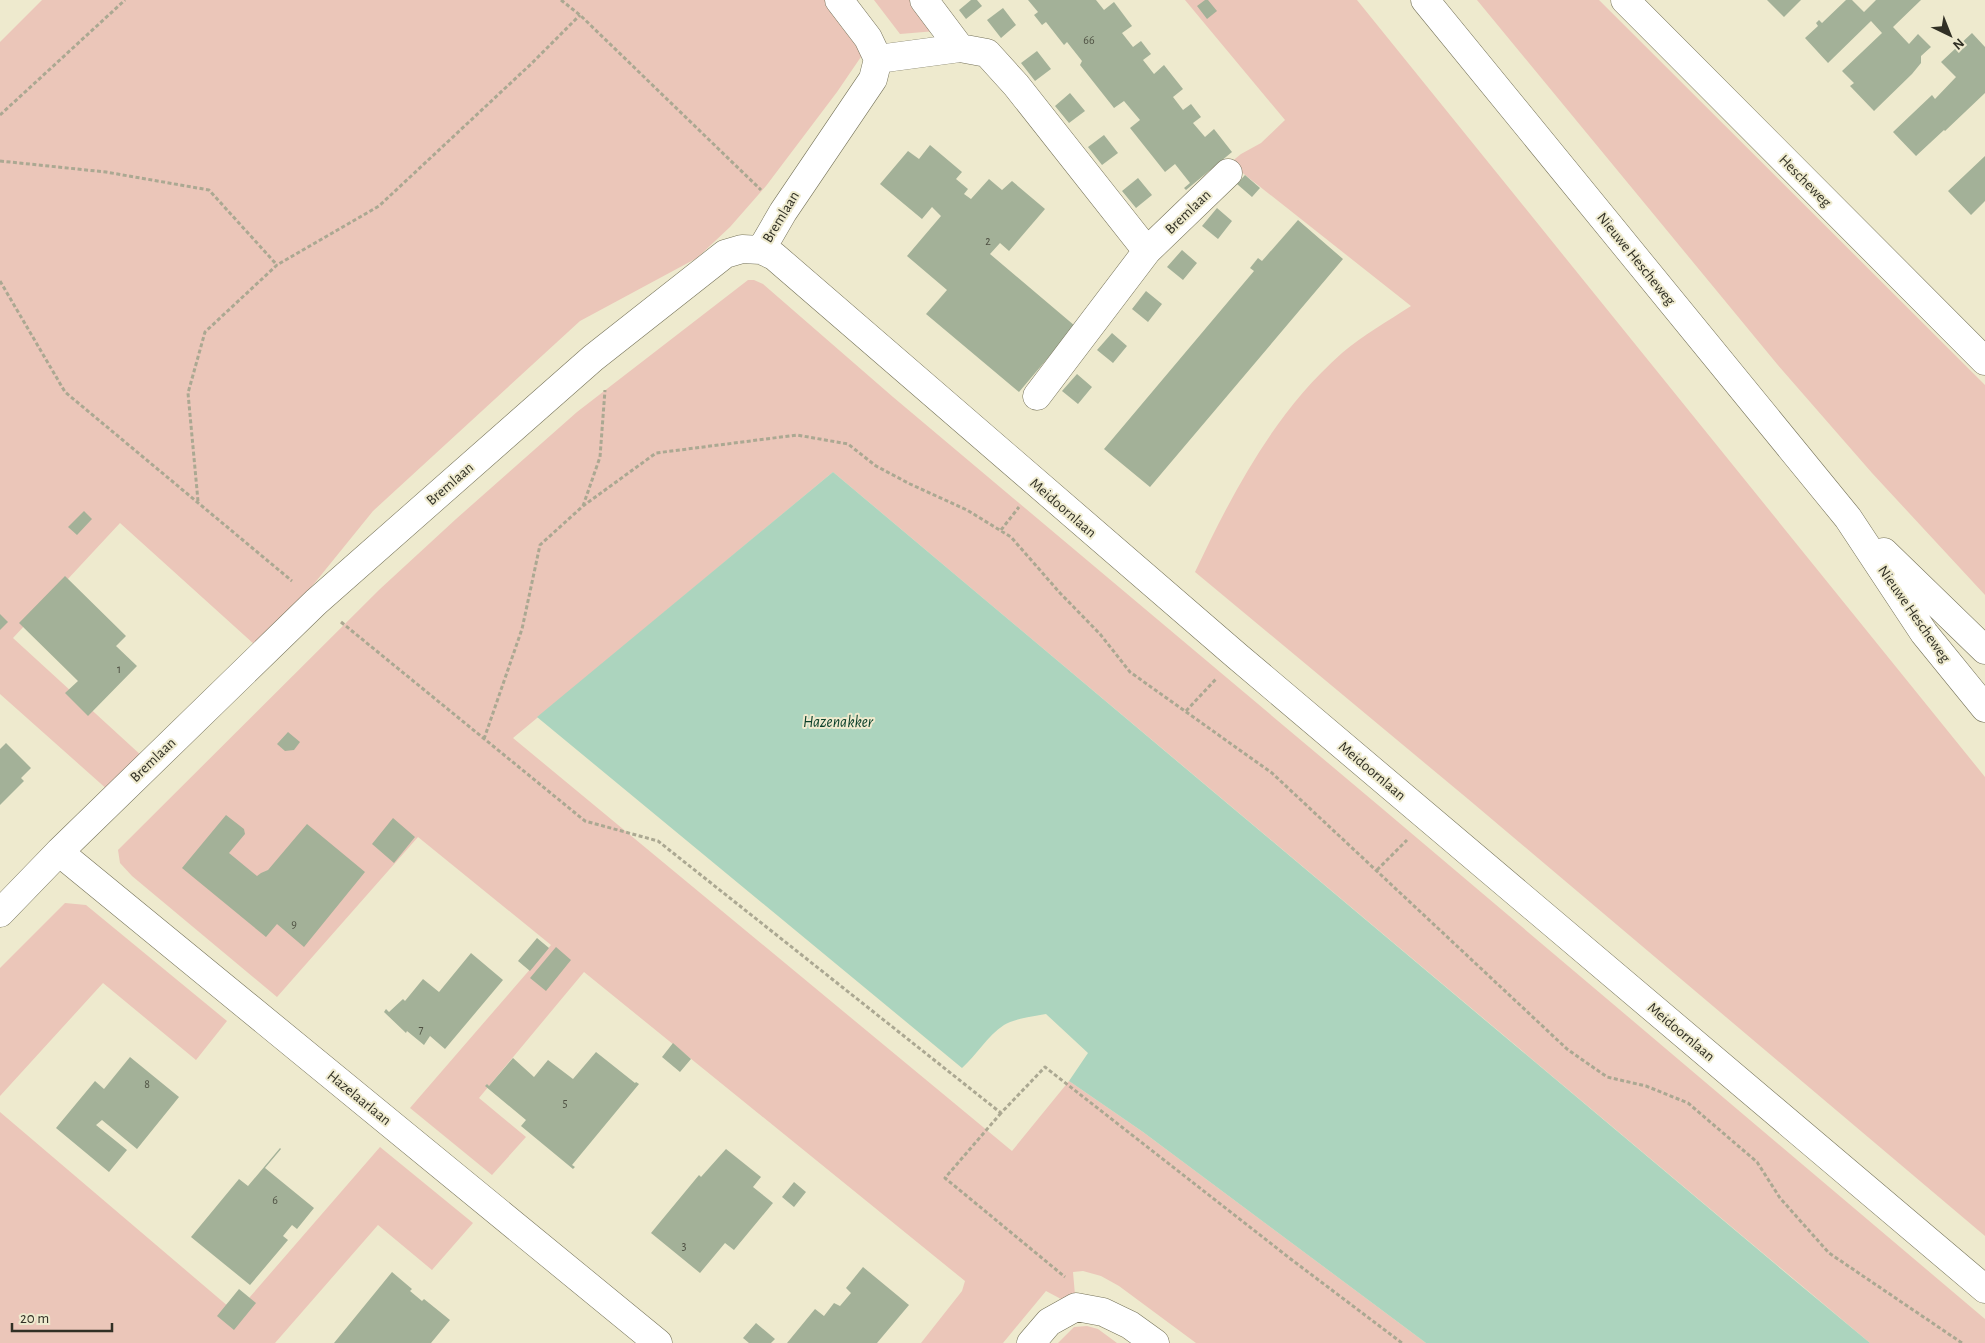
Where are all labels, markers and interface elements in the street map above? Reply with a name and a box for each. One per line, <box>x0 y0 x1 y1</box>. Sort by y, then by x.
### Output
north arrow <box>1925 10 1975 60</box>
house number: 66 <box>1083 34 1095 46</box>
text: N <box>1950 35 1967 52</box>
street label: Hescheweg <box>1776 152 1834 210</box>
street label: Bremlaan <box>1162 187 1214 237</box>
street label: Bremlaan <box>760 189 802 245</box>
street label: Nieuwe Hescheweg <box>1594 210 1678 309</box>
house number: 2 <box>985 235 991 247</box>
street label: Bremlaan <box>424 460 476 508</box>
street label: Meidoornlaan <box>1027 475 1099 541</box>
street label: Nieuwe Hescheweg <box>1875 563 1953 666</box>
house number: 1 <box>117 663 121 675</box>
water label: Hazenakker <box>803 714 874 730</box>
street label: Bremlaan <box>127 735 179 785</box>
street label: Meidoornlaan <box>1336 739 1408 803</box>
house number: 9 <box>291 918 297 930</box>
street label: Meidoornlaan <box>1645 1000 1717 1064</box>
house number: 7 <box>418 1023 424 1035</box>
street label: Hazelaarlaan <box>324 1068 394 1128</box>
house number: 8 <box>144 1078 150 1090</box>
house number: 5 <box>562 1097 568 1109</box>
house number: 6 <box>272 1194 278 1206</box>
house number: 3 <box>682 1240 687 1252</box>
scale bar <box>12 1300 112 1332</box>
text: 20 m <box>20 1311 49 1326</box>

